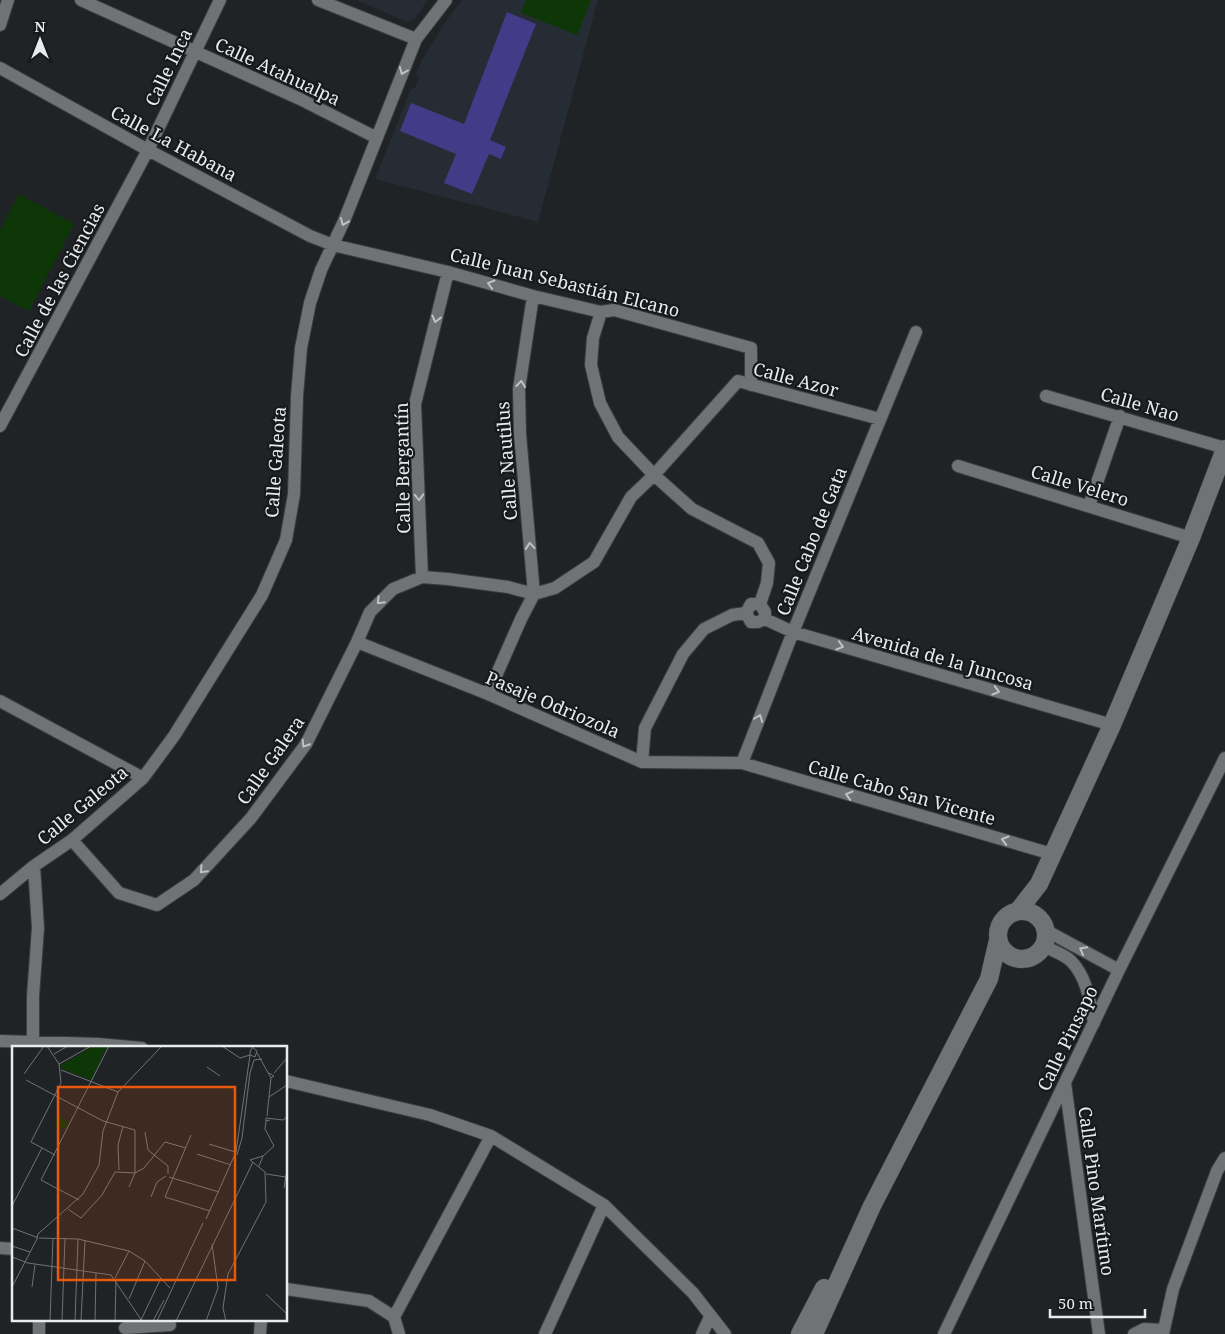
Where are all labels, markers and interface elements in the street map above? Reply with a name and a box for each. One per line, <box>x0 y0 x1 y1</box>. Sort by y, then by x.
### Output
north arrow <box>15 15 65 65</box>
text: N <box>34 17 46 36</box>
street label: Calle Inca <box>139 24 197 110</box>
street label: Calle Atahualpa <box>211 31 345 111</box>
one-way arrow <box>399 66 409 75</box>
street label: Calle La Habana <box>107 100 241 186</box>
street label: Calle de las Ciencias <box>8 199 110 361</box>
one-way arrow <box>339 217 350 226</box>
street label: Calle Juan Sebastián Elcano <box>448 242 682 322</box>
one-way arrow <box>487 280 495 290</box>
one-way arrow <box>431 315 442 324</box>
street label: Calle Azor <box>751 356 842 402</box>
one-way arrow <box>515 379 526 387</box>
street label: Calle Nao <box>1098 381 1182 427</box>
street label: Calle Nautilus <box>490 401 522 521</box>
street label: Calle Bergantín <box>389 402 415 534</box>
street label: Calle Galeota <box>259 405 291 519</box>
street label: Calle Velero <box>1028 459 1132 511</box>
street label: Calle Cabo de Gata <box>770 463 852 619</box>
one-way arrow <box>413 493 424 501</box>
one-way arrow <box>525 541 536 549</box>
one-way arrow <box>377 596 386 605</box>
street label: Avenida de la Juncosa <box>850 621 1036 695</box>
one-way arrow <box>835 640 843 650</box>
street label: Pasaje Odriozola <box>482 665 624 743</box>
one-way arrow <box>991 686 999 696</box>
street label: Calle Galera <box>231 711 309 809</box>
one-way arrow <box>753 714 764 723</box>
one-way arrow <box>302 739 311 748</box>
street label: Calle Cabo San Vicente <box>805 754 999 830</box>
street label: Calle Galeota <box>31 760 133 850</box>
one-way arrow <box>845 790 854 800</box>
one-way arrow <box>1001 835 1010 845</box>
one-way arrow <box>200 865 209 874</box>
one-way arrow <box>1079 947 1088 957</box>
street label: Calle Pinsapo <box>1031 981 1103 1095</box>
inset map <box>12 1046 288 1322</box>
street label: Calle Pino Marítimo <box>1073 1105 1121 1277</box>
scale bar <box>1050 1286 1145 1318</box>
text: 50 m <box>1058 1293 1093 1313</box>

